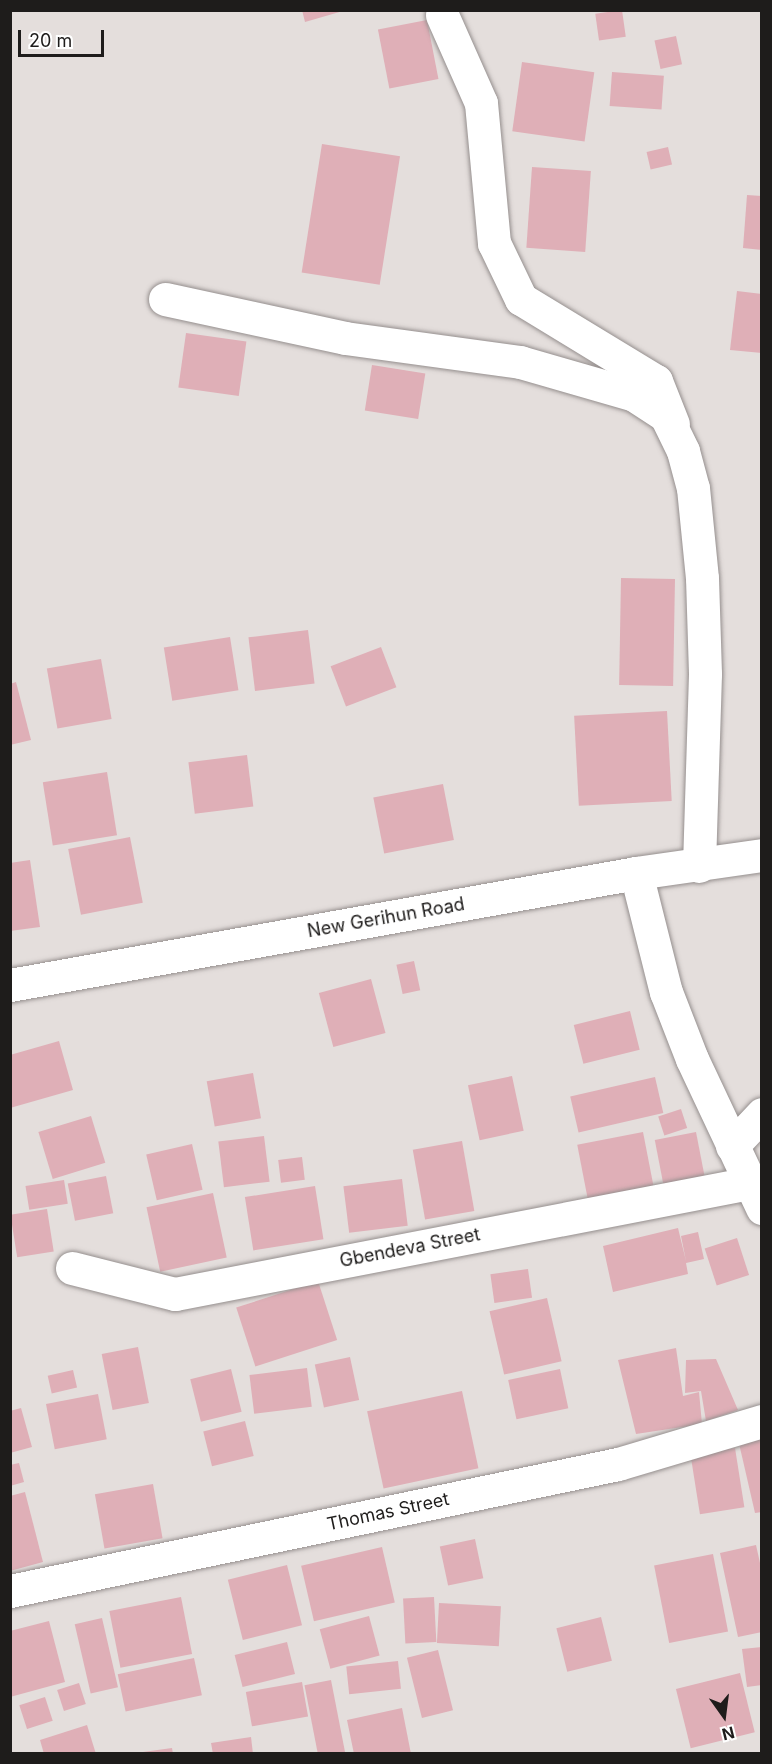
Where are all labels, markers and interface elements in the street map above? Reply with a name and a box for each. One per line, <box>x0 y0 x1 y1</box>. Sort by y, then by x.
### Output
scale bar <box>21 18 106 56</box>
text: 20 m <box>29 30 72 51</box>
street label: New Gerihun Road <box>306 894 466 942</box>
street label: Gbendeva Street <box>338 1224 482 1272</box>
street label: Thomas Street <box>325 1489 451 1535</box>
north arrow <box>694 1686 754 1746</box>
text: N <box>720 1722 737 1745</box>

